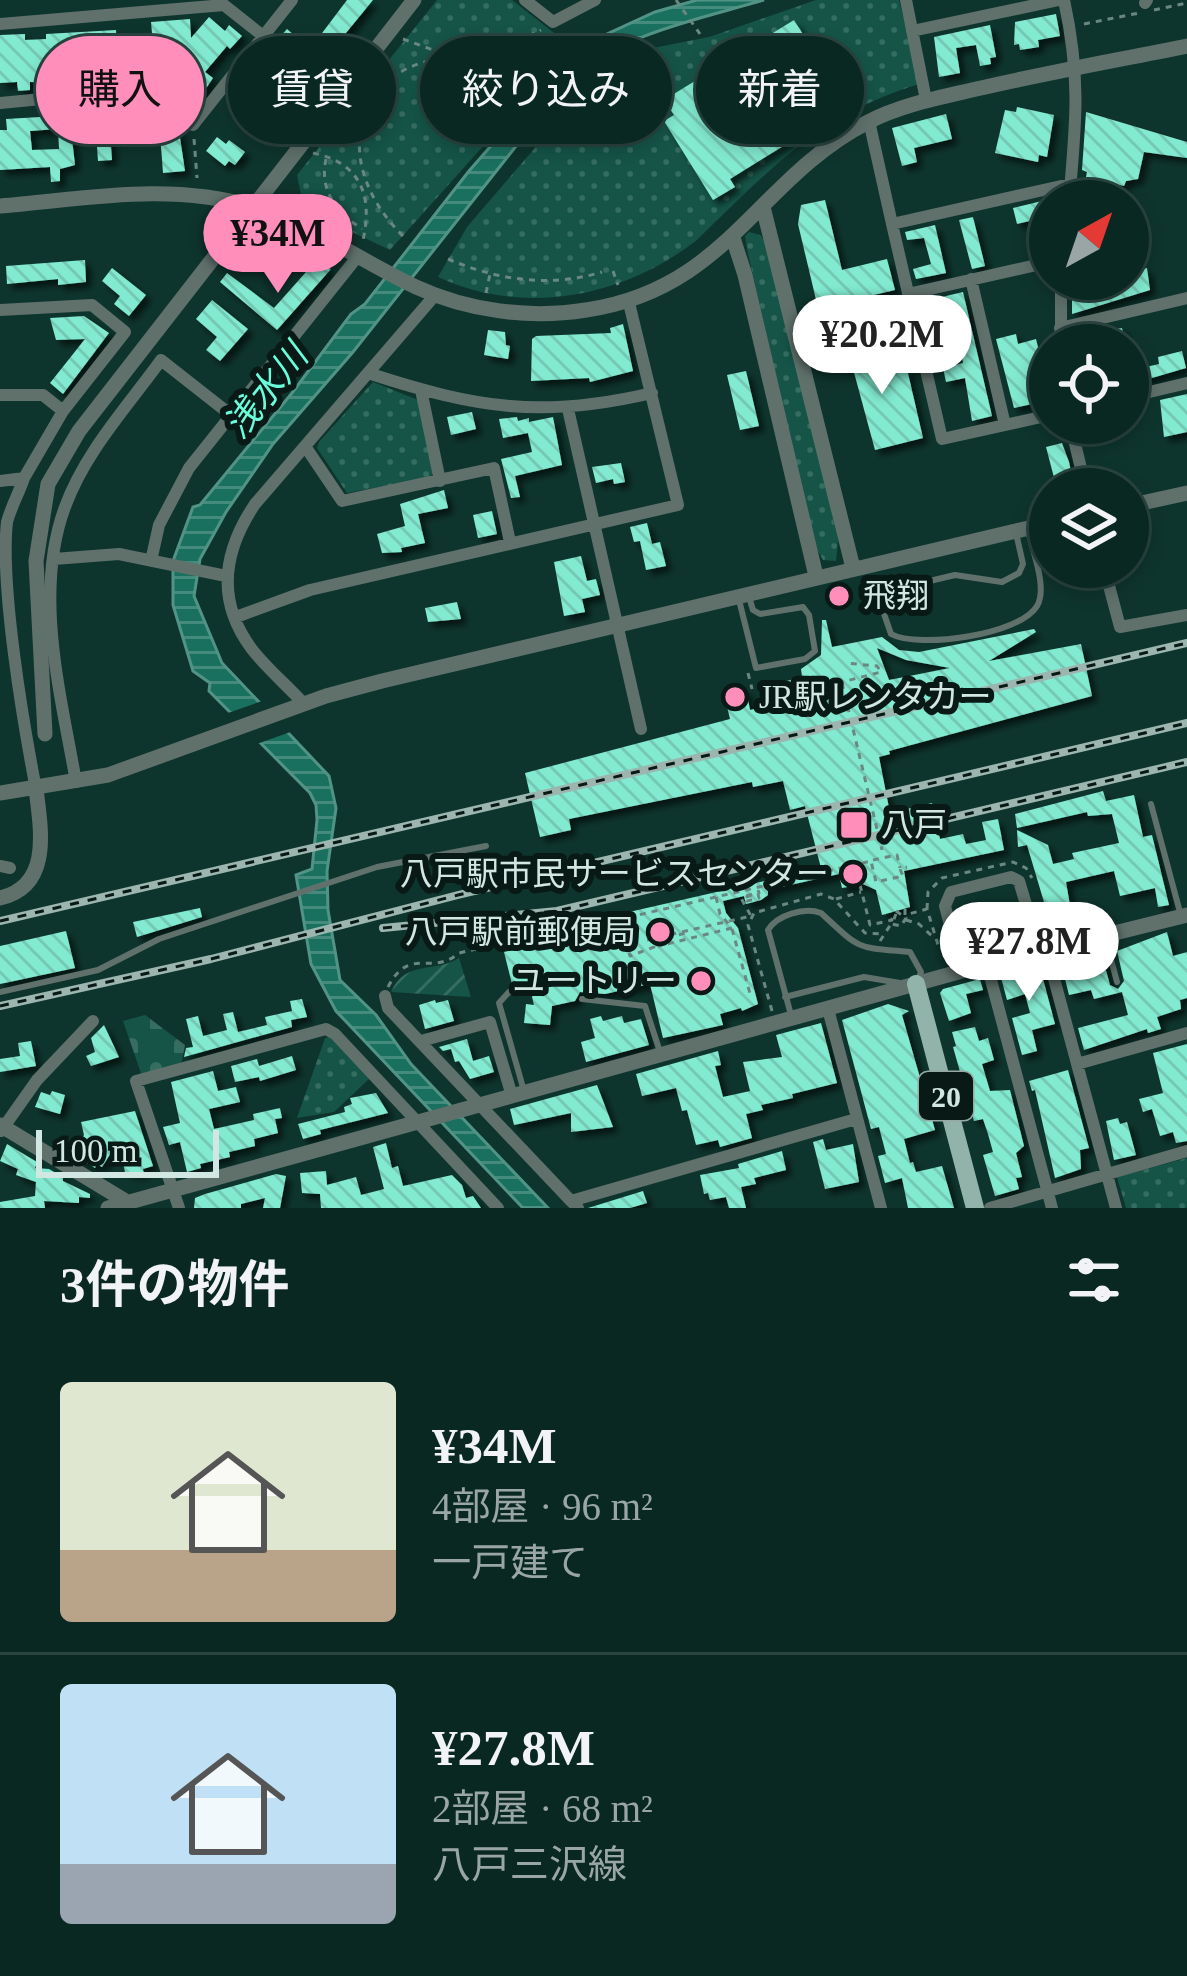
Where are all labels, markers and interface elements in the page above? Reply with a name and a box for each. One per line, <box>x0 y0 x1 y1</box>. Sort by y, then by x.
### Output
chip: 購入 <box>36 36 204 144</box>
chip: 賃貸 <box>228 36 396 144</box>
chip: 絞り込み <box>420 36 672 144</box>
chip: 新着 <box>696 36 864 144</box>
north arrow <box>1029 180 1149 300</box>
map controls <box>1029 180 1149 588</box>
pin: ¥34M <box>207 194 349 296</box>
text: ¥34M <box>230 211 326 254</box>
pin: ¥20.2M <box>784 295 980 397</box>
text: ¥20.2M <box>820 312 944 355</box>
button: locate <box>1029 324 1149 444</box>
water label: 浅水川 <box>216 333 318 446</box>
button: layers <box>1029 468 1149 588</box>
place label: 飛翔 <box>863 578 929 614</box>
marker: 飛翔 <box>826 583 852 609</box>
place label: JR駅レンタカー <box>759 679 992 715</box>
marker: JR駅レンタカー <box>722 684 748 710</box>
place label: 八戸 <box>881 807 947 843</box>
marker: 八戸 <box>838 809 870 841</box>
place label: 八戸駅市民サービスセンター <box>400 856 829 892</box>
marker: 八戸駅市民サービスセンター <box>840 861 866 887</box>
pin: ¥27.8M <box>931 902 1127 1004</box>
place label: 八戸駅前郵便局 <box>405 914 636 950</box>
marker: 八戸駅前郵便局 <box>647 919 673 945</box>
text: ¥27.8M <box>967 919 1091 962</box>
place label: ユートリー <box>512 963 677 999</box>
marker: ユートリー <box>688 968 714 994</box>
road number: 20 <box>919 1072 973 1120</box>
scale bar <box>36 1124 219 1177</box>
text: 100 m <box>54 1133 137 1169</box>
icon: filters <box>1061 1247 1127 1313</box>
text: 3件の物件 <box>60 1257 290 1313</box>
text: ¥34M <box>432 1418 557 1474</box>
icon: home <box>156 1430 300 1574</box>
text: 4部屋 · 96 m² <box>432 1485 653 1528</box>
text: 一戸建て <box>432 1541 588 1584</box>
text: ¥27.8M <box>432 1720 595 1776</box>
icon: home <box>156 1732 300 1876</box>
text: 2部屋 · 68 m² <box>432 1787 653 1830</box>
text: 八戸三沢線 <box>432 1843 627 1886</box>

